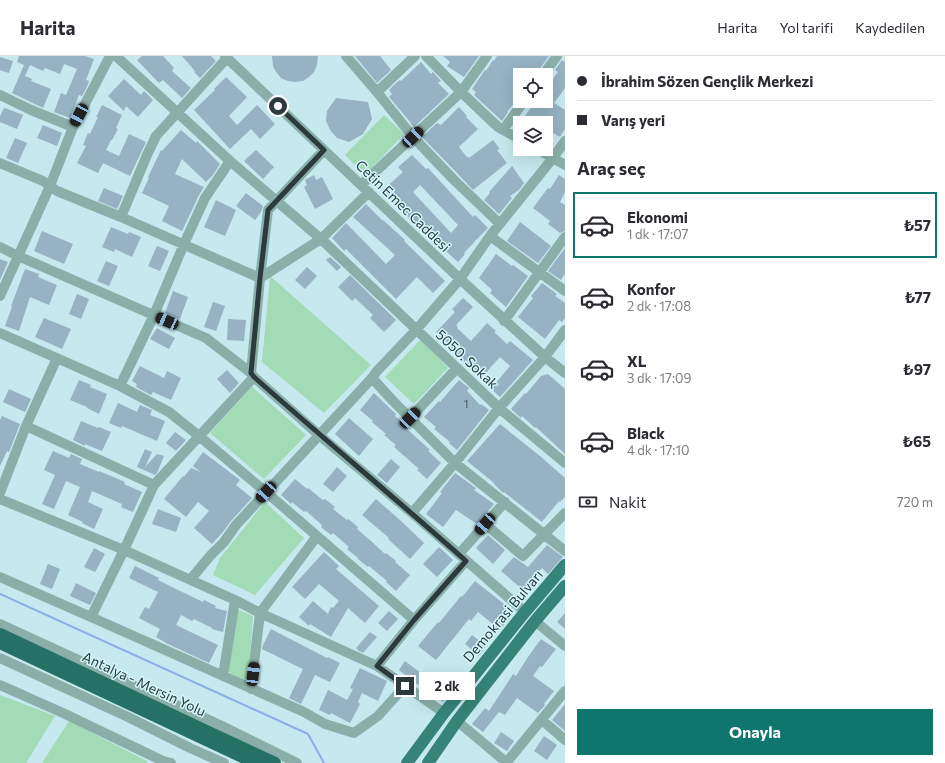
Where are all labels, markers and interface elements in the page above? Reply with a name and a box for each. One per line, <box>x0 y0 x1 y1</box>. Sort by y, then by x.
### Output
text: Harita <box>20 16 75 39</box>
text: Harita <box>717 19 757 36</box>
text: Yol tarifi <box>779 19 833 36</box>
text: Kaydedilen <box>855 19 925 36</box>
map controls <box>513 68 553 156</box>
button: locate <box>513 68 553 108</box>
text: İbrahim Sözen Gençlik Merkezi <box>601 72 813 90</box>
route start <box>269 97 287 115</box>
car <box>68 102 90 128</box>
text: Varış yeri <box>601 111 665 129</box>
button: layers <box>513 116 553 156</box>
car <box>400 124 426 150</box>
street label: Cetin Emec Caddesi <box>353 156 454 255</box>
text: Araç seç <box>577 157 645 179</box>
icon: car <box>579 207 615 243</box>
text: Ekonomi <box>627 208 688 226</box>
text: ₺57 <box>903 216 931 234</box>
text: 1 dk · 17:07 <box>627 226 688 242</box>
icon: car <box>579 279 615 315</box>
text: Konfor <box>627 280 676 298</box>
text: ₺77 <box>905 288 931 306</box>
text: 2 dk · 17:08 <box>627 298 691 314</box>
car <box>154 311 180 331</box>
street label: 5050. Sokak <box>433 325 502 392</box>
icon: car <box>579 351 615 387</box>
text: XL <box>627 352 646 370</box>
text: ₺97 <box>903 360 931 378</box>
text: 3 dk · 17:09 <box>627 370 691 386</box>
house number: 1 <box>463 396 469 410</box>
car <box>397 405 423 431</box>
icon: car <box>579 423 615 459</box>
text: Black <box>627 424 665 442</box>
text: ₺65 <box>902 432 931 450</box>
text: 4 dk · 17:10 <box>627 442 689 458</box>
car <box>254 479 278 505</box>
icon: cash <box>577 491 599 513</box>
text: Nakit <box>609 493 646 511</box>
text: 720 m <box>897 494 933 510</box>
car <box>473 511 497 537</box>
street label: Demokrasi Bulvarı <box>459 566 546 665</box>
street label: Antalya - Mersin Yolu <box>80 647 209 720</box>
car <box>246 661 260 687</box>
callout: 2 dk <box>419 672 475 700</box>
route end <box>396 677 414 695</box>
text: 2 dk <box>435 678 459 694</box>
button: Onayla <box>577 709 933 755</box>

